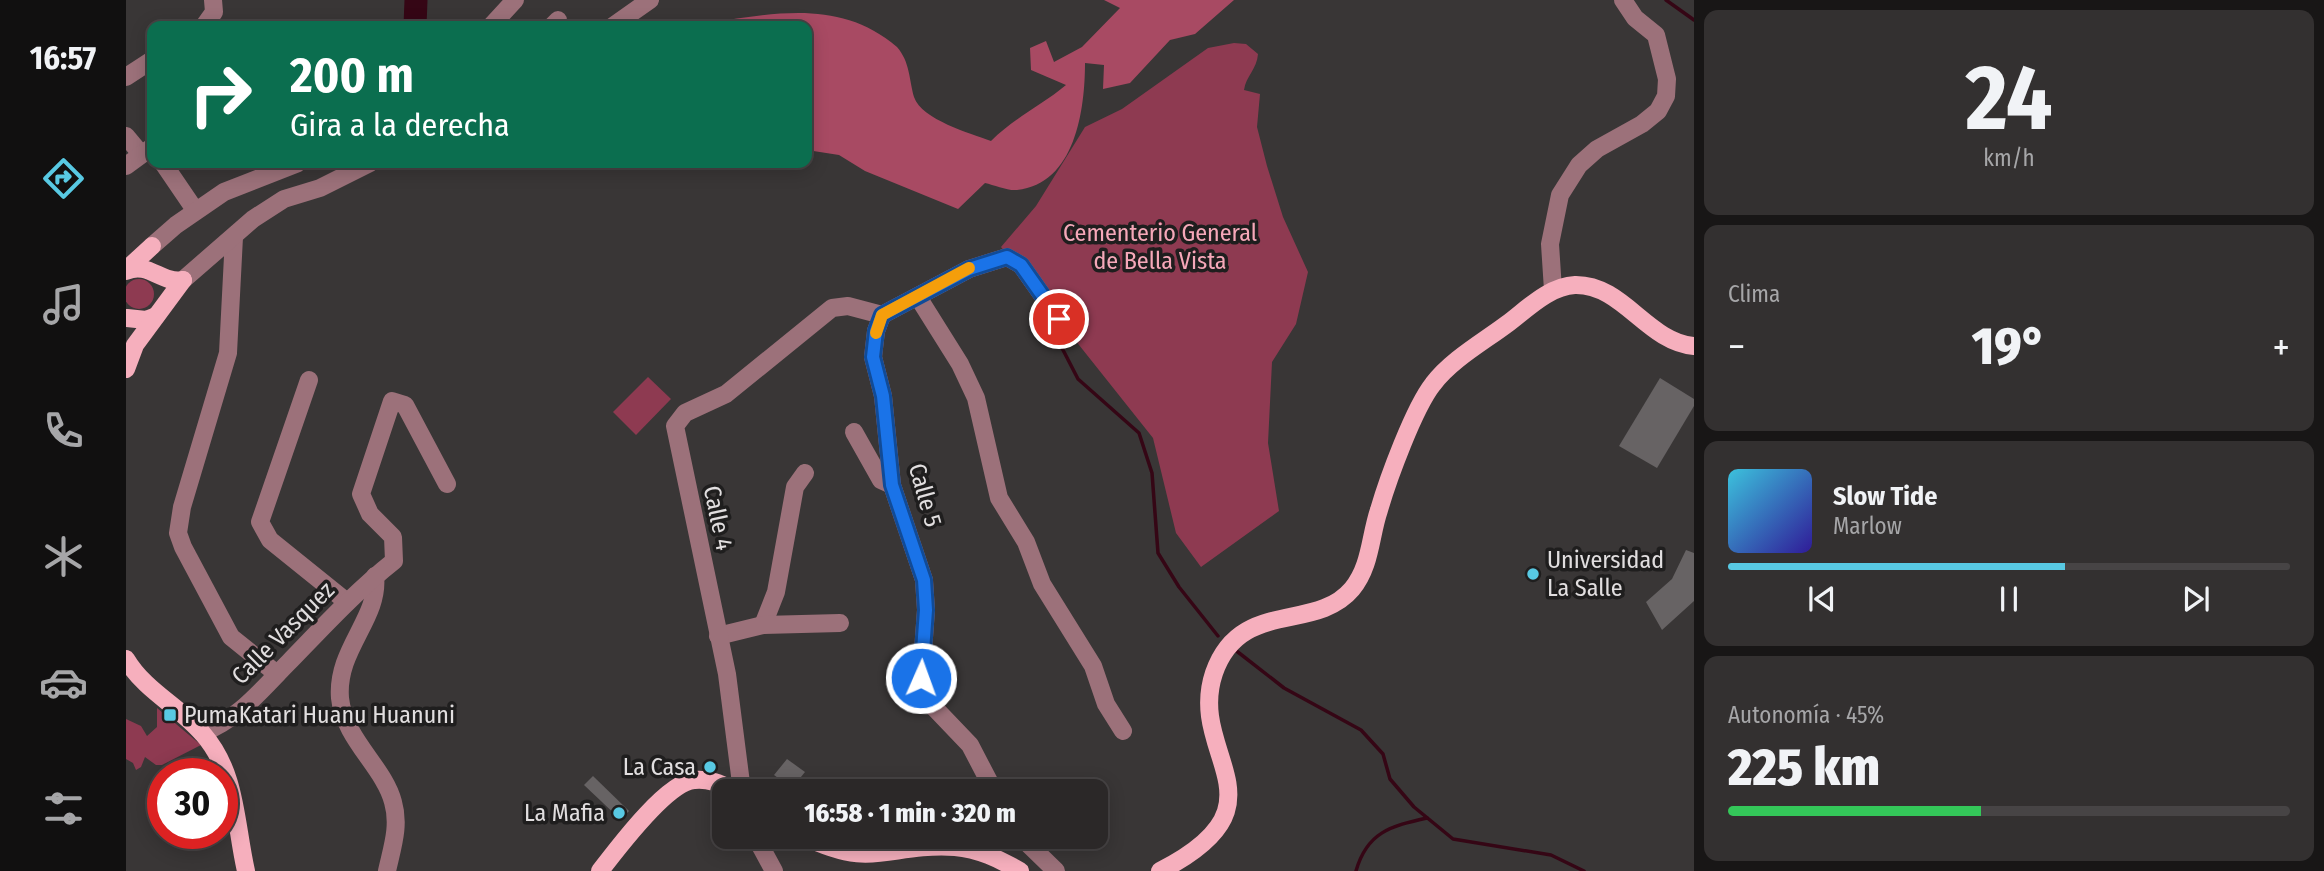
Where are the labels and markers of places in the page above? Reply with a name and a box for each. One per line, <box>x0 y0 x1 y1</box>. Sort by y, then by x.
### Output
pin <box>1029 289 1089 349</box>
place label: Universidad La Salle <box>1547 546 1664 602</box>
marker: Universidad La Salle <box>1525 566 1541 582</box>
place label: PumaKatari Huanu Huanuni <box>184 701 455 729</box>
marker: PumaKatari Huanu Huanuni <box>162 707 178 723</box>
place label: La Casa <box>623 753 696 781</box>
marker: La Casa <box>702 759 718 775</box>
place label: La Mafia <box>524 799 605 827</box>
marker: La Mafia <box>611 805 627 821</box>

